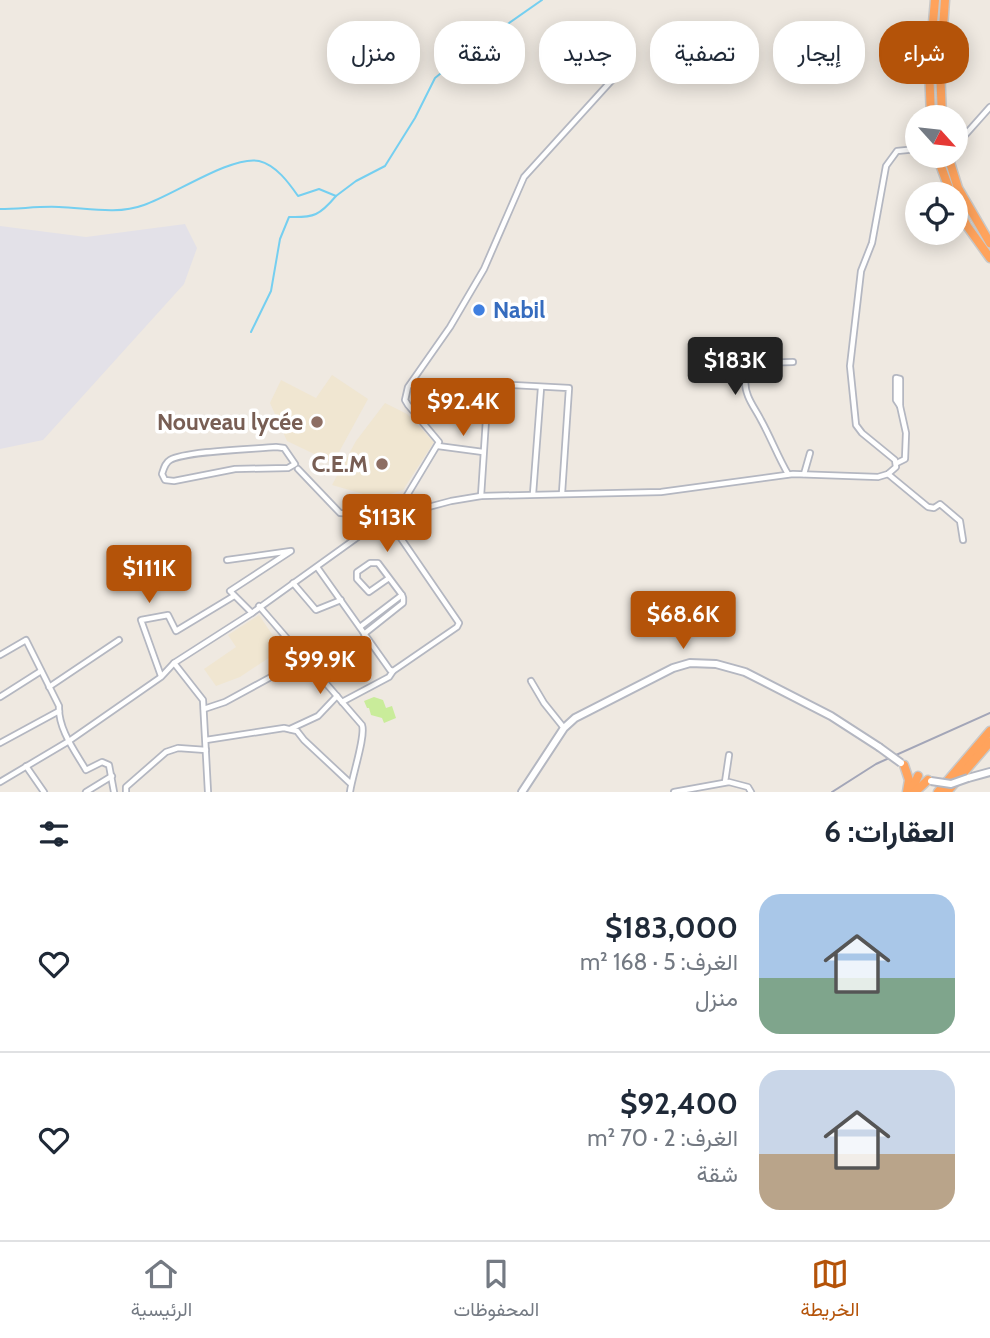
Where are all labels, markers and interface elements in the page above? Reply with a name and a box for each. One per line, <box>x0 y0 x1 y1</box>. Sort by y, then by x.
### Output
chip: منزل <box>327 21 420 84</box>
chip: شقة <box>434 21 525 84</box>
chip: جديد <box>539 21 636 84</box>
chip: تصفية <box>650 21 759 84</box>
chip: إيجار <box>773 21 865 84</box>
chip: شراء <box>879 21 969 84</box>
north arrow <box>905 105 968 168</box>
map controls <box>905 105 968 245</box>
button: locate <box>905 182 968 245</box>
place label: Nabil <box>493 296 545 324</box>
marker: Nabil <box>471 302 487 318</box>
pin: $183K <box>686 338 784 397</box>
text: $183K <box>704 346 766 374</box>
pin: $92.4K <box>406 378 520 438</box>
text: $92.4K <box>427 387 499 415</box>
place label: Nouveau lycée <box>157 408 303 436</box>
marker: Nouveau lycée <box>309 414 325 430</box>
place label: C.E.M <box>312 450 368 478</box>
marker: C.E.M <box>374 456 390 472</box>
pin: $113K <box>338 494 436 554</box>
text: $113K <box>358 503 416 531</box>
pin: $111K <box>100 546 198 605</box>
text: $111K <box>122 554 176 582</box>
pin: $68.6K <box>626 592 740 651</box>
text: $68.6K <box>647 600 719 628</box>
pin: $99.9K <box>263 636 377 696</box>
text: $99.9K <box>285 645 355 673</box>
text: العقارات: 6 <box>824 813 955 850</box>
icon: filters <box>35 815 73 853</box>
text: $183,000 <box>605 909 738 946</box>
icon: home <box>815 922 899 1006</box>
icon: heart <box>35 945 73 983</box>
text: الغرف: 5 · 168 m² <box>580 948 738 976</box>
text: منزل <box>695 984 738 1012</box>
text: $92,400 <box>620 1085 738 1122</box>
icon: home <box>815 1098 899 1182</box>
icon: heart <box>35 1121 73 1159</box>
text: الغرف: 2 · 70 m² <box>587 1124 738 1152</box>
text: شقة <box>696 1160 738 1188</box>
tab: الرئيسية <box>131 1255 192 1326</box>
tab: المحفوظات <box>454 1255 539 1326</box>
tab: الخريطة <box>801 1255 859 1326</box>

